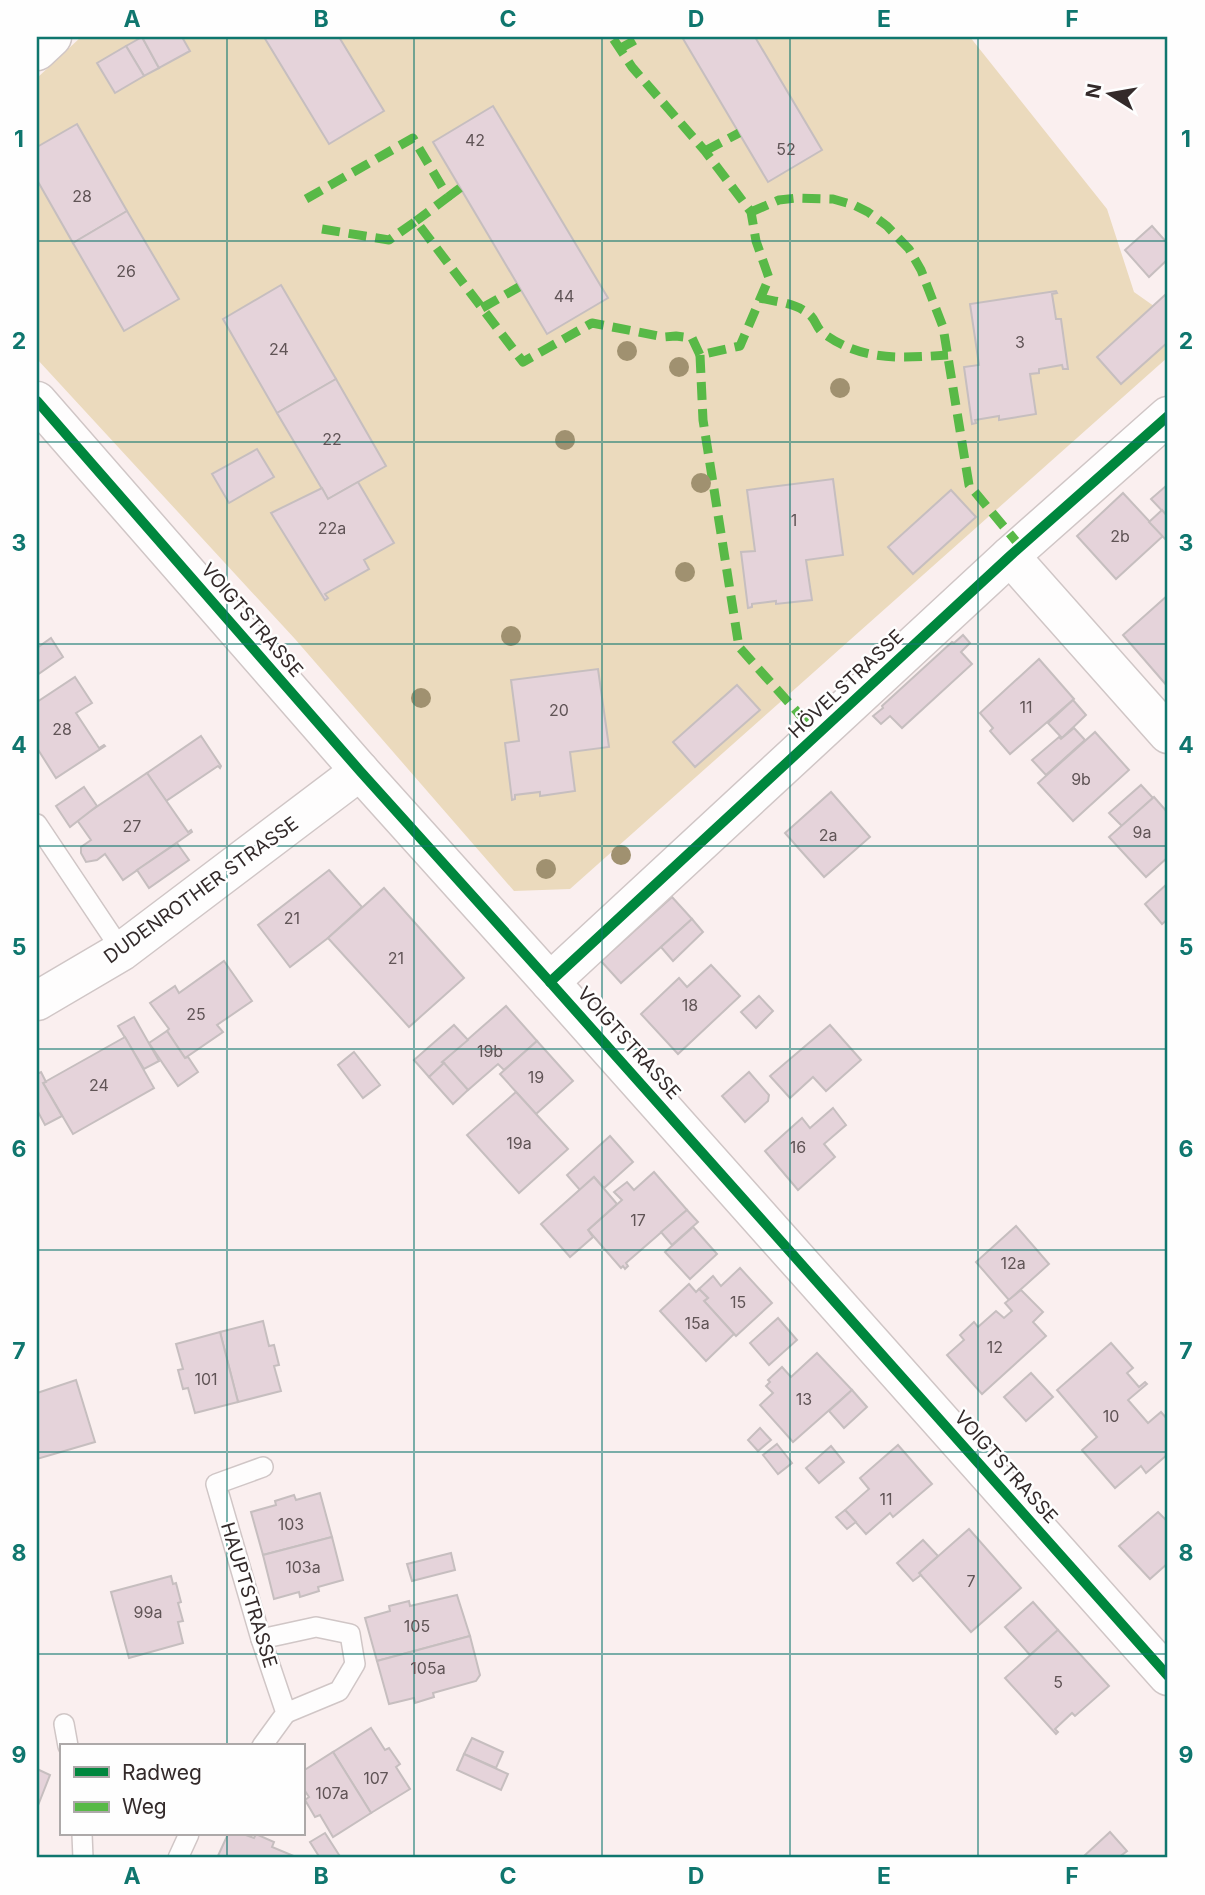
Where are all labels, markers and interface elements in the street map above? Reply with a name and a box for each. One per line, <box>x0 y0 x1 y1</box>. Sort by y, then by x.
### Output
text: A <box>123 5 141 33</box>
text: B <box>313 5 329 33</box>
text: C <box>499 5 517 33</box>
text: D <box>688 5 704 33</box>
text: E <box>877 5 891 33</box>
text: F <box>1065 5 1079 33</box>
north arrow <box>1076 60 1146 130</box>
text: N <box>1081 82 1106 100</box>
text: 1 <box>14 125 24 153</box>
text: 1 <box>1181 125 1191 153</box>
house number: 42 <box>465 130 485 150</box>
house number: 52 <box>776 139 796 159</box>
house number: 28 <box>72 186 92 206</box>
house number: 26 <box>116 261 136 281</box>
house number: 44 <box>554 286 574 306</box>
text: 2 <box>12 327 26 355</box>
text: 2 <box>1179 327 1193 355</box>
house number: 3 <box>1015 332 1025 352</box>
house number: 24 <box>269 339 289 359</box>
house number: 22 <box>322 429 342 449</box>
house number: 1 <box>791 510 797 530</box>
house number: 22a <box>318 518 346 538</box>
house number: 2b <box>1110 526 1130 546</box>
text: 3 <box>12 529 26 557</box>
text: 3 <box>1179 529 1193 557</box>
street label: VOIGTSTRASSE <box>196 558 308 682</box>
street label: HÖVELSTRASSE <box>784 625 908 743</box>
house number: 11 <box>1019 697 1033 717</box>
house number: 20 <box>549 700 569 720</box>
house number: 28 <box>52 719 72 739</box>
text: 4 <box>11 731 27 759</box>
text: 4 <box>1178 731 1194 759</box>
house number: 9b <box>1071 769 1091 789</box>
street label: DUDENROTHER STRASSE <box>99 812 303 968</box>
house number: 27 <box>123 816 141 836</box>
house number: 9a <box>1133 822 1151 842</box>
house number: 2a <box>819 825 837 845</box>
house number: 21 <box>284 908 300 928</box>
text: 5 <box>12 933 26 961</box>
text: 5 <box>1179 933 1193 961</box>
house number: 21 <box>388 948 404 968</box>
street label: VOIGTSTRASSE <box>572 982 686 1104</box>
house number: 18 <box>682 995 698 1015</box>
house number: 25 <box>186 1004 206 1024</box>
house number: 19b <box>477 1041 503 1061</box>
house number: 19 <box>528 1067 544 1087</box>
house number: 24 <box>89 1075 109 1095</box>
house number: 19a <box>506 1133 532 1153</box>
text: 6 <box>12 1135 26 1163</box>
text: 6 <box>1179 1135 1193 1163</box>
house number: 16 <box>790 1137 806 1157</box>
house number: 17 <box>630 1210 646 1230</box>
house number: 12a <box>1000 1253 1026 1273</box>
house number: 15 <box>730 1292 746 1312</box>
house number: 15a <box>684 1313 710 1333</box>
text: 7 <box>12 1337 26 1365</box>
house number: 12 <box>987 1337 1003 1357</box>
text: 7 <box>1179 1337 1193 1365</box>
house number: 101 <box>194 1369 218 1389</box>
house number: 13 <box>796 1389 812 1409</box>
street label: VOIGTSTRASSE <box>949 1406 1063 1528</box>
house number: 10 <box>1103 1406 1119 1426</box>
house number: 11 <box>879 1489 893 1509</box>
house number: 103 <box>278 1514 304 1534</box>
street label: HAUPTSTRASSE <box>216 1519 282 1671</box>
text: 8 <box>12 1539 26 1567</box>
text: 8 <box>1179 1539 1193 1567</box>
house number: 103a <box>285 1557 321 1577</box>
house number: 7 <box>966 1571 976 1591</box>
house number: 99a <box>134 1602 162 1622</box>
house number: 105 <box>404 1616 430 1636</box>
house number: 105a <box>410 1658 446 1678</box>
house number: 5 <box>1053 1672 1063 1692</box>
text: 9 <box>12 1741 26 1769</box>
text: 9 <box>1179 1741 1193 1769</box>
legend <box>60 1744 304 1836</box>
text: Radweg <box>122 1760 202 1785</box>
house number: 107 <box>363 1768 389 1788</box>
house number: 107a <box>315 1783 349 1803</box>
text: Weg <box>122 1794 167 1819</box>
text: A <box>123 1862 141 1890</box>
text: B <box>313 1862 329 1890</box>
text: C <box>499 1862 517 1890</box>
text: D <box>688 1862 704 1890</box>
text: E <box>877 1862 891 1890</box>
text: F <box>1065 1862 1079 1890</box>

